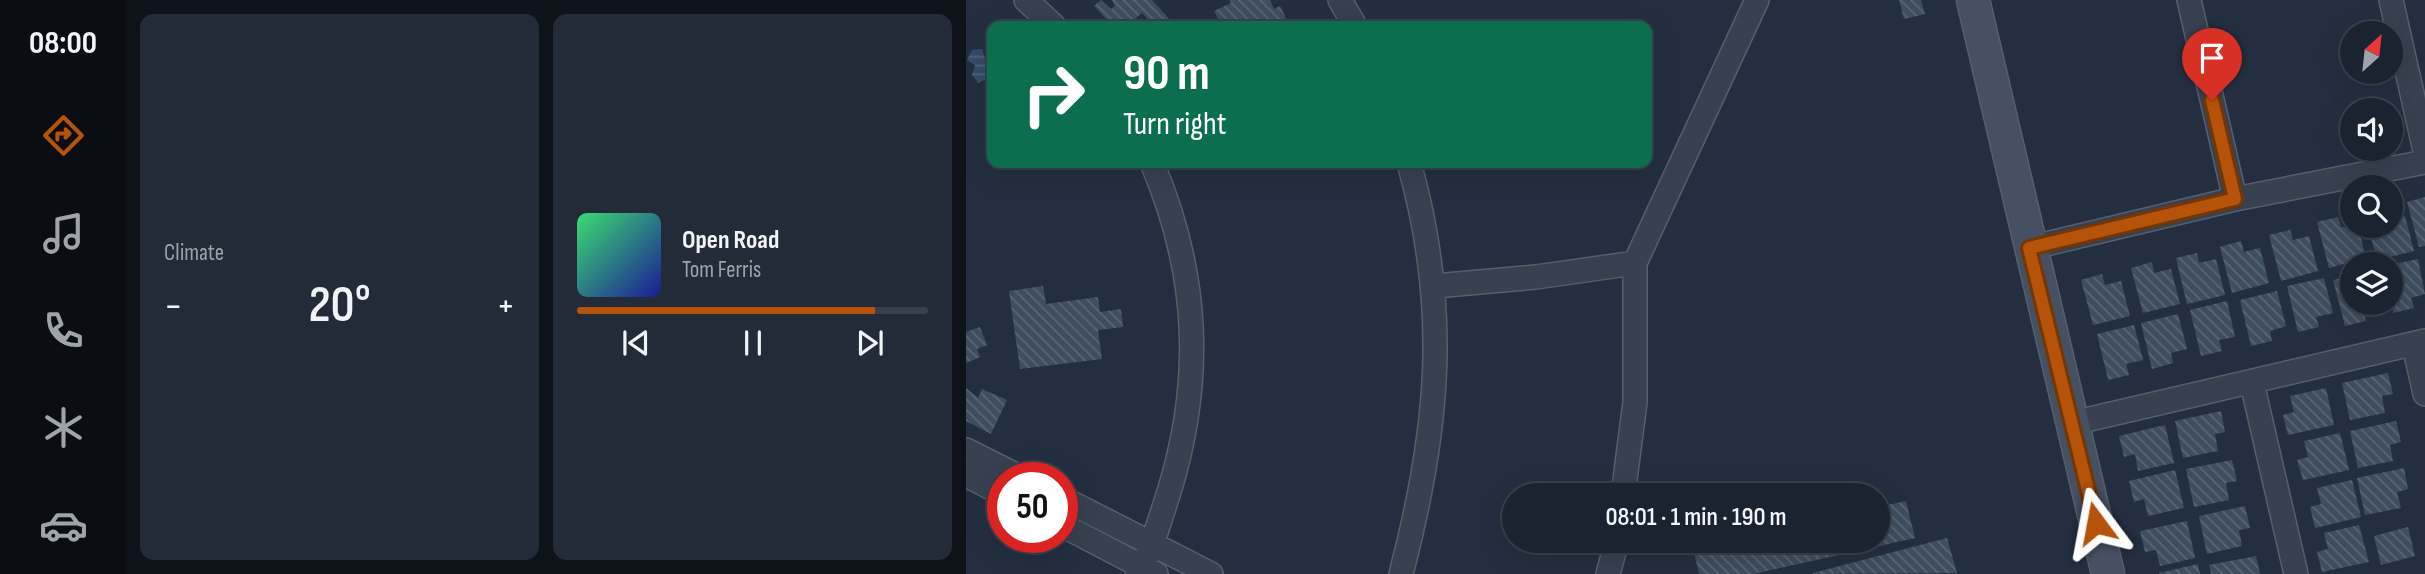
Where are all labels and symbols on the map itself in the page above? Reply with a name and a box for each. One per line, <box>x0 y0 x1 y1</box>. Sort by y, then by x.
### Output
north arrow <box>2340 21 2403 84</box>
pin <box>2182 28 2242 100</box>
speed limit sign: 50 <box>987 462 1078 553</box>
position arrow <box>2059 486 2133 560</box>

